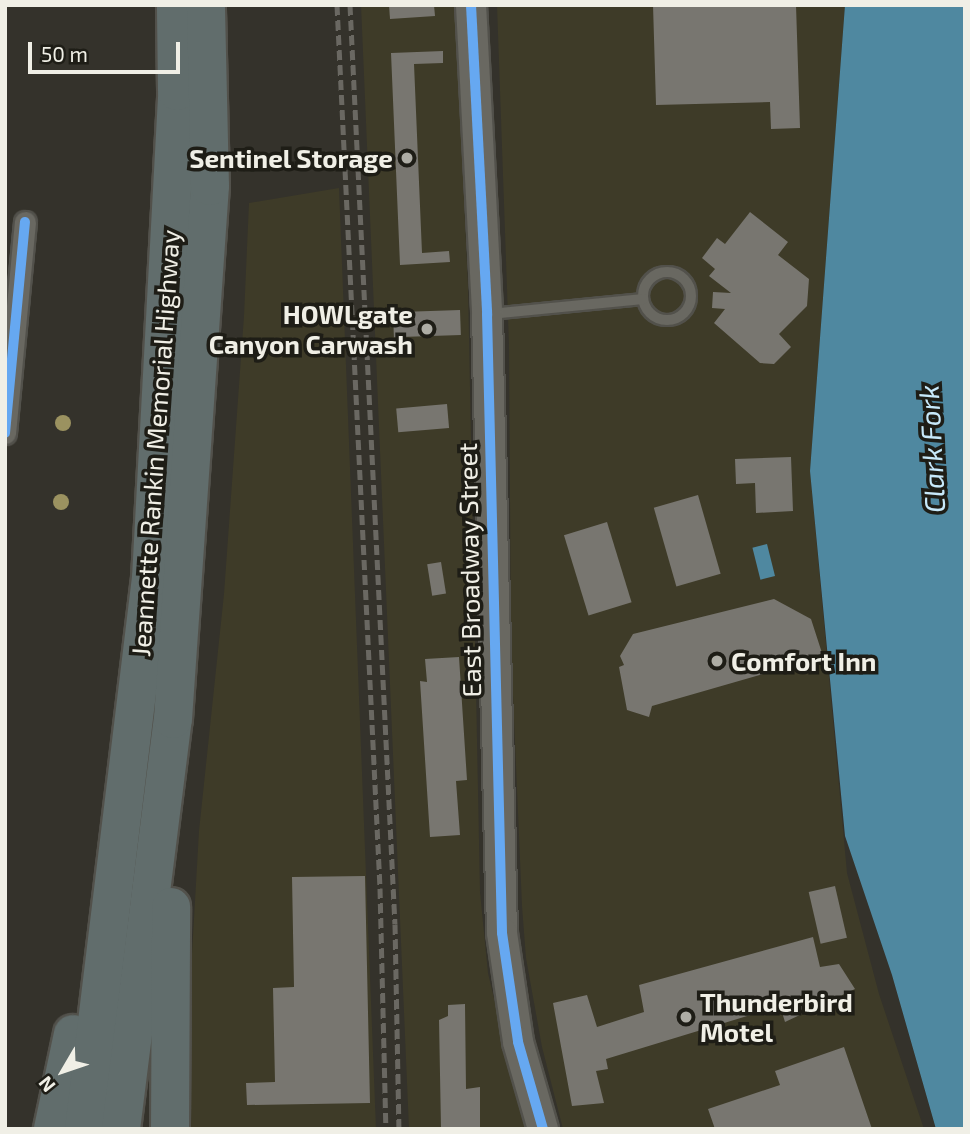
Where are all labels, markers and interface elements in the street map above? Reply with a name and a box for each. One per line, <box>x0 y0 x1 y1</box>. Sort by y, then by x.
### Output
scale bar <box>32 28 184 72</box>
text: 50 m <box>41 41 88 66</box>
place label: Sentinel Storage <box>189 142 393 174</box>
marker: Sentinel Storage <box>399 150 415 166</box>
street label: Jeannette Rankin Memorial Highway <box>124 228 186 658</box>
place label: HOWLgate Canyon Carwash <box>209 298 413 360</box>
marker: HOWLgate Canyon Carwash <box>419 321 435 337</box>
water label: Clark Fork <box>911 384 951 514</box>
street label: East Broadway Street <box>451 442 487 698</box>
place label: Comfort Inn <box>731 645 876 677</box>
marker: Comfort Inn <box>709 653 725 669</box>
place label: Thunderbird Motel <box>700 986 853 1048</box>
marker: Thunderbird Motel <box>678 1009 694 1025</box>
north arrow <box>28 1036 98 1106</box>
text: N <box>33 1072 60 1097</box>

